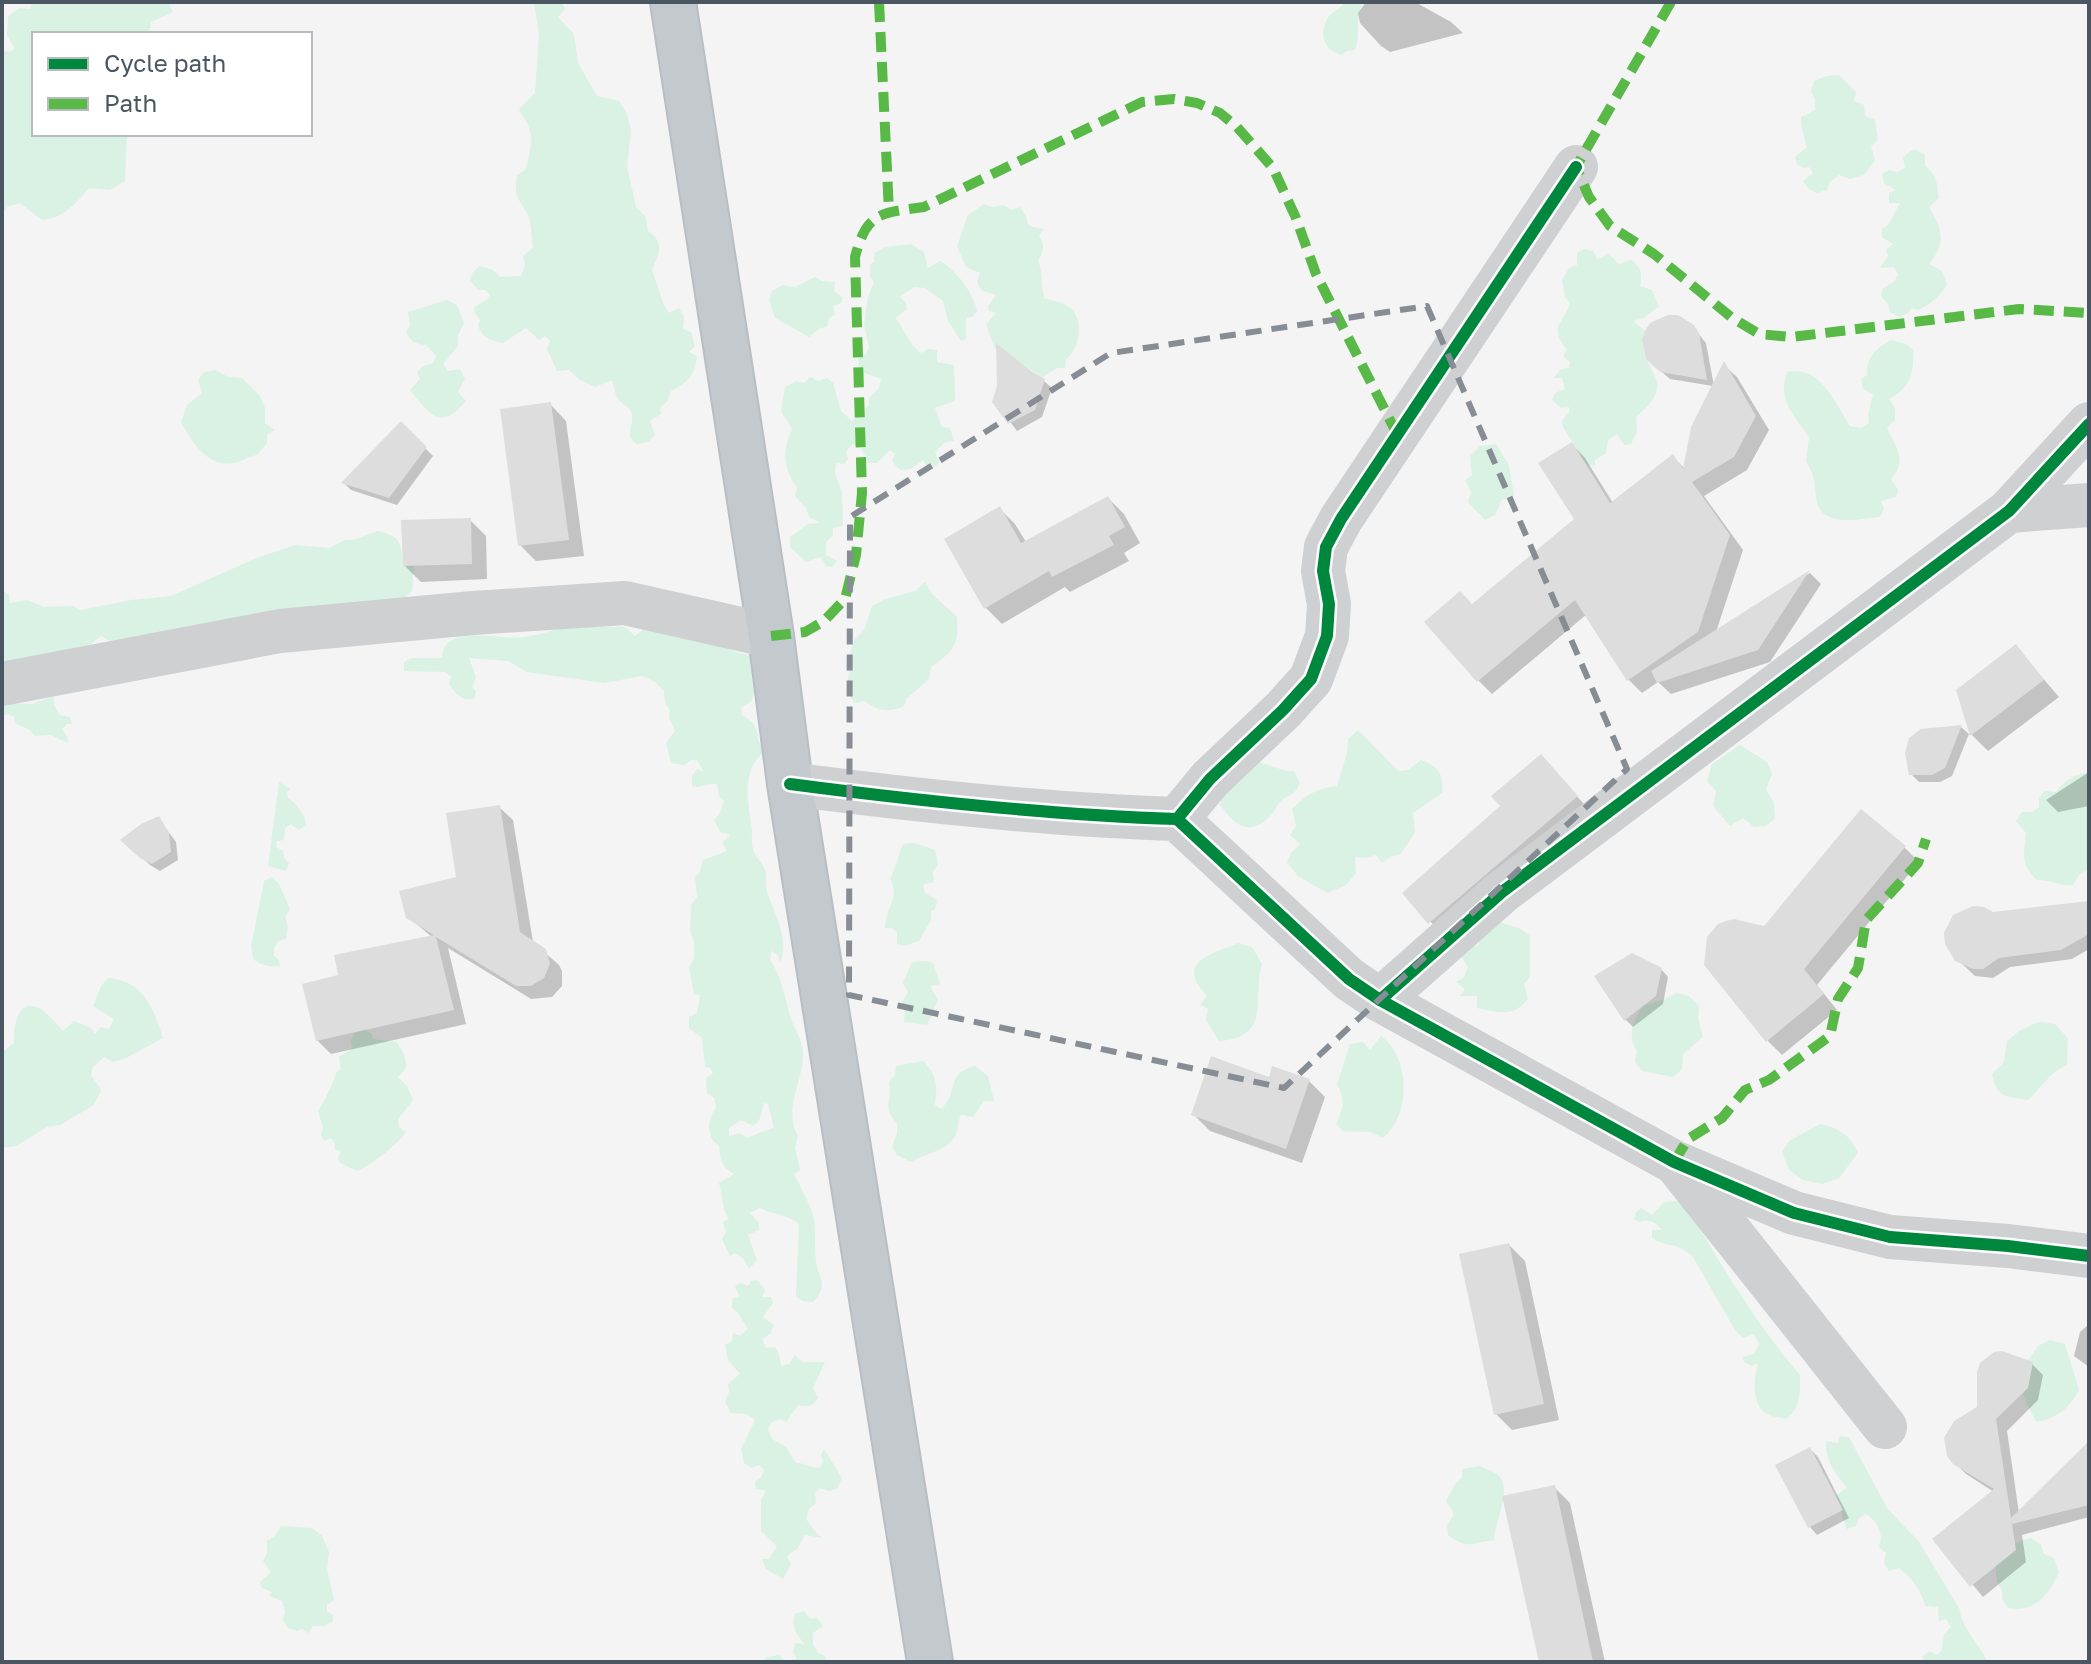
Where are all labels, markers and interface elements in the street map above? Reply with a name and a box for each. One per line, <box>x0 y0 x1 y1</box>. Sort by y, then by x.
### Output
legend <box>32 32 312 136</box>
text: Cycle path <box>104 48 226 77</box>
text: Path <box>104 88 157 117</box>

